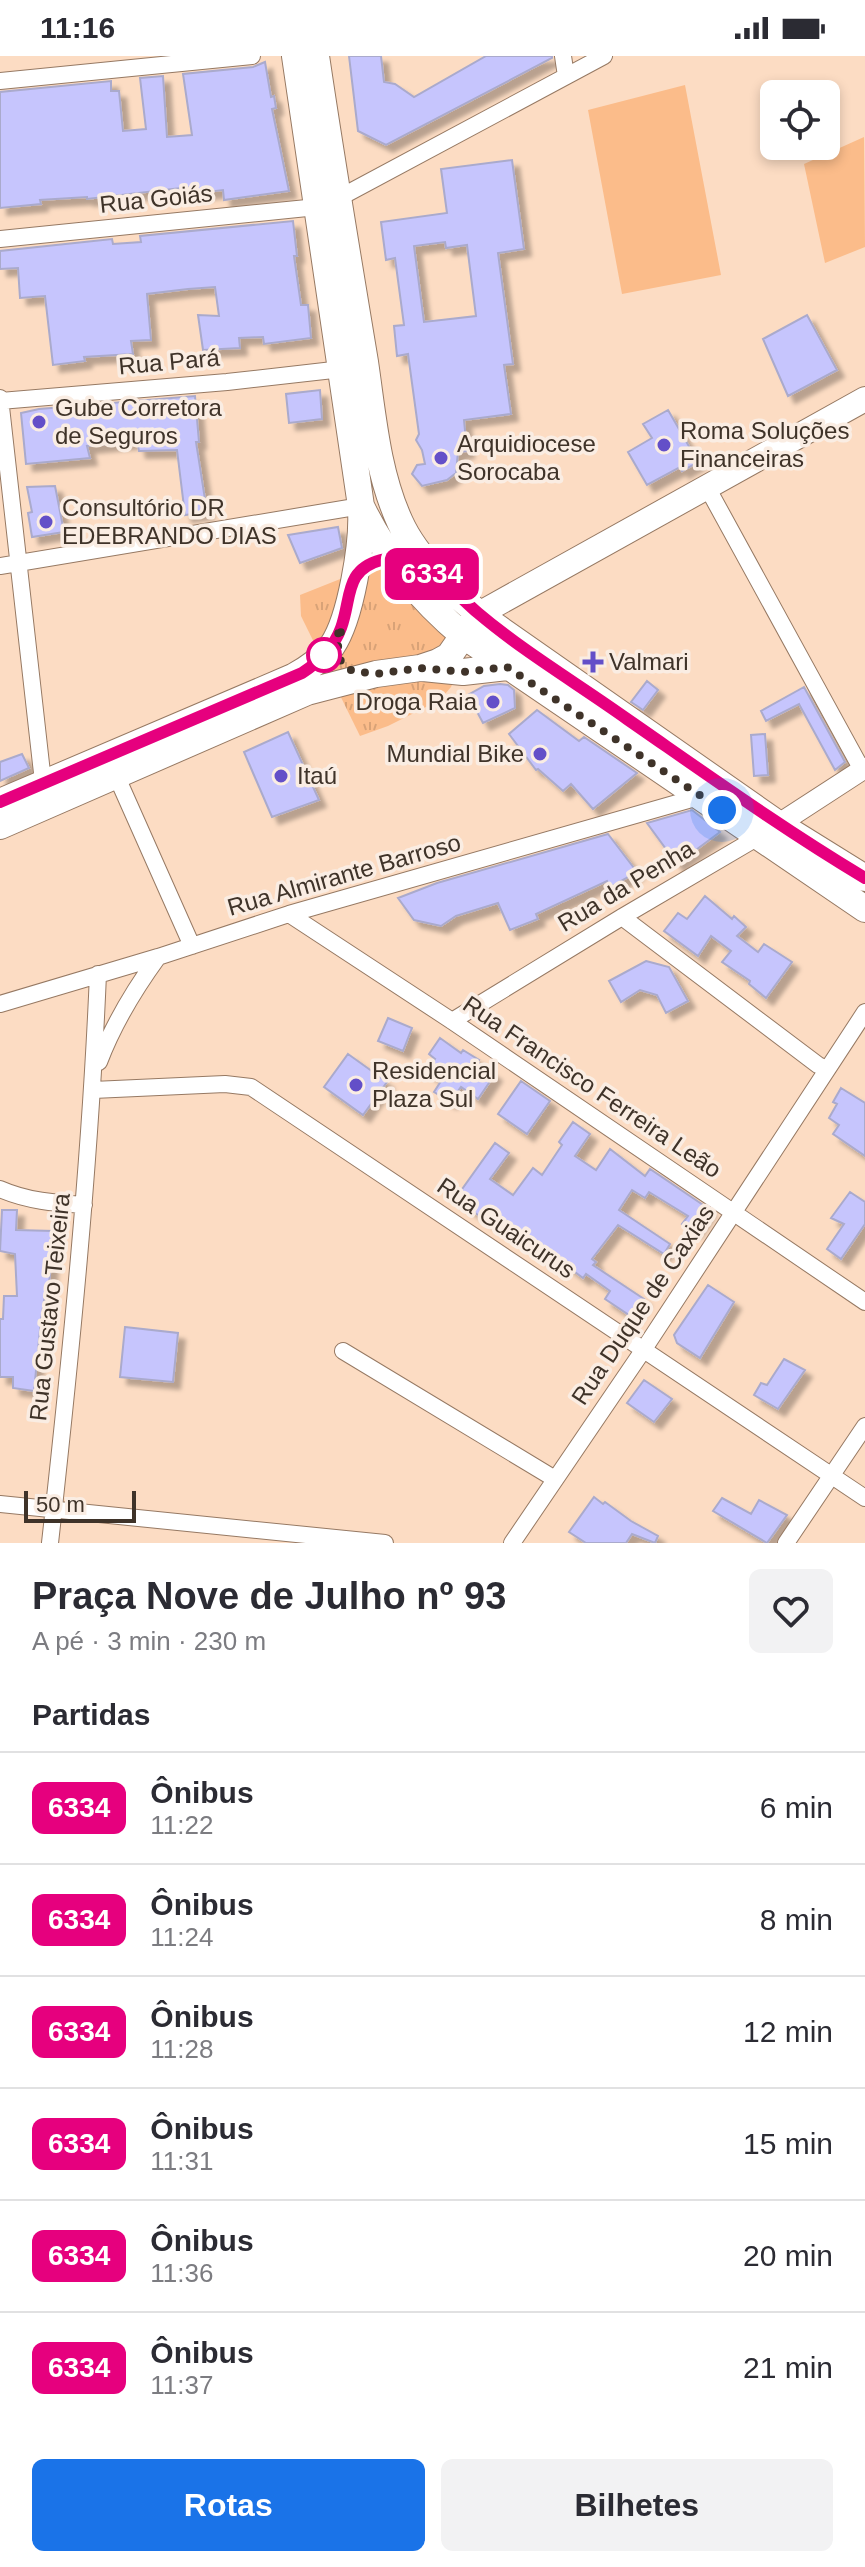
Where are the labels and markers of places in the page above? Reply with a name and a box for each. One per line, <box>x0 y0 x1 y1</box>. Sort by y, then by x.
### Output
place label: Gube Corretora de Seguros <box>55 394 222 449</box>
marker: Gube Corretora de Seguros <box>30 413 48 431</box>
place label: Roma Soluções Financeiras <box>680 417 849 472</box>
place label: Arquidiocese Sorocaba <box>457 430 596 485</box>
marker: Roma Soluções Financeiras <box>655 436 673 454</box>
marker: Arquidiocese Sorocaba <box>432 449 450 467</box>
place label: Consultório DR EDEBRANDO DIAS <box>62 494 277 549</box>
marker: Consultório DR EDEBRANDO DIAS <box>37 513 55 531</box>
unlabelled marker <box>307 638 341 672</box>
place label: Valmari <box>609 648 689 675</box>
marker: Valmari <box>584 653 602 671</box>
place label: Droga Raia <box>356 688 478 715</box>
marker: Droga Raia <box>484 693 502 711</box>
place label: Mundial Bike <box>387 740 524 767</box>
marker: Mundial Bike <box>531 745 549 763</box>
place label: Itaú <box>297 762 337 789</box>
marker: Itaú <box>272 767 290 785</box>
place label: Residencial Plaza Sul <box>372 1057 496 1112</box>
marker: Residencial Plaza Sul <box>347 1076 365 1094</box>

